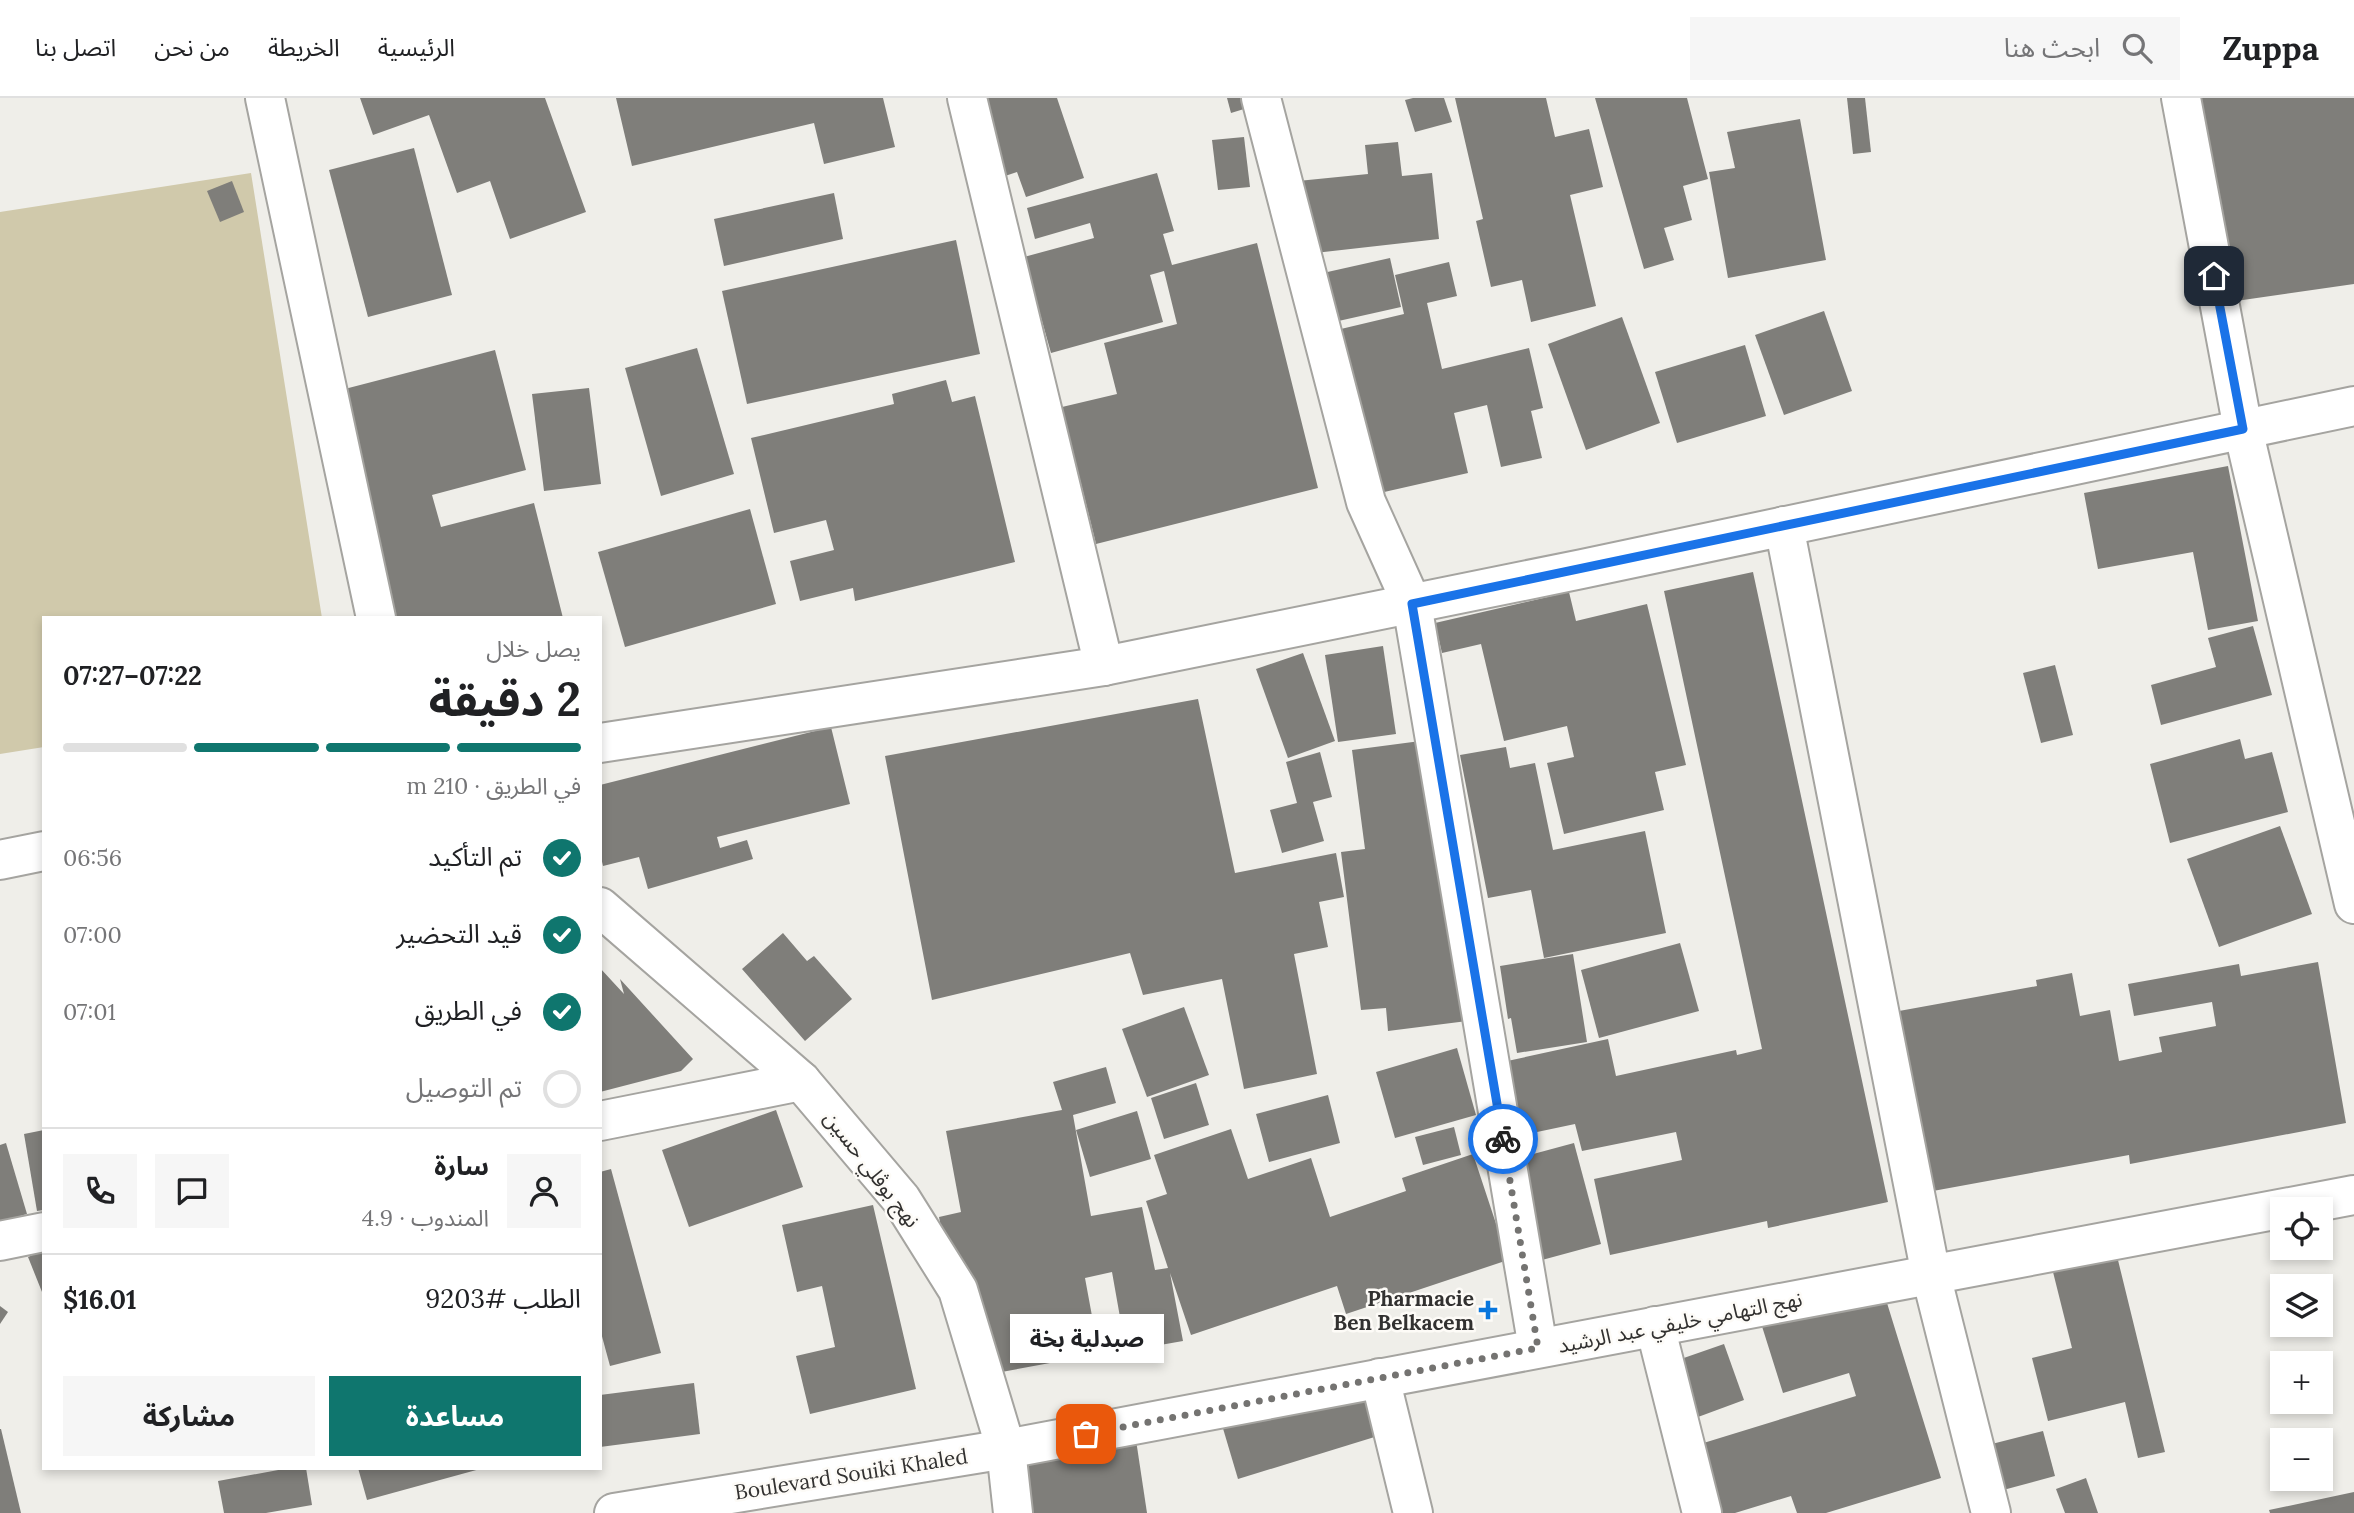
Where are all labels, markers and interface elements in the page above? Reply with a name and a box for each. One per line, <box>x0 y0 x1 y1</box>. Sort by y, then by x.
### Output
search box <box>1690 17 2180 80</box>
text: Zuppa <box>2222 27 2319 69</box>
icon: search <box>2118 29 2156 67</box>
text: ابحث هنا <box>2004 31 2100 64</box>
text: اتصل بنا <box>35 32 116 63</box>
text: من نحن <box>154 32 230 63</box>
text: الخريطة <box>268 32 340 63</box>
text: الرئيسية <box>378 32 455 63</box>
pin <box>2184 246 2244 306</box>
icon: home <box>2195 257 2233 295</box>
text: يصل خلال <box>486 634 581 663</box>
text: 07:22–07:27 <box>63 659 202 692</box>
text: 2 دقيقة <box>429 670 581 729</box>
text: في الطريق · 210 m <box>407 771 581 800</box>
icon: check <box>543 839 581 877</box>
text: تم التأكيد <box>428 840 522 873</box>
text: 06:56 <box>63 843 122 872</box>
icon: check <box>543 916 581 954</box>
text: قيد التحضير <box>396 917 522 950</box>
text: 07:00 <box>63 920 122 949</box>
icon: check <box>543 993 581 1031</box>
text: في الطريق <box>415 994 522 1027</box>
text: 07:01 <box>63 997 116 1026</box>
text: تم التوصيل <box>406 1071 522 1104</box>
courier <box>1468 1104 1538 1174</box>
street label: نهج بوڨلي حسين <box>816 1105 926 1235</box>
icon: bike <box>1484 1120 1522 1158</box>
text: سارة <box>434 1149 489 1182</box>
button: phone <box>63 1154 137 1228</box>
button: chat <box>155 1154 229 1228</box>
button: person <box>507 1154 581 1228</box>
map controls <box>2270 1197 2333 1491</box>
button: locate <box>2270 1197 2333 1260</box>
text: المندوب · 4.9 <box>362 1203 489 1232</box>
button: layers <box>2270 1274 2333 1337</box>
text: الطلب #9203 <box>425 1282 581 1315</box>
text: $16.01 <box>63 1283 137 1316</box>
place label: Pharmacie Ben Belkacem <box>1333 1285 1474 1336</box>
street label: نهج التهامي خليفي عبد الرشيد <box>1555 1285 1805 1362</box>
marker: Pharmacie Ben Belkacem <box>1480 1302 1496 1318</box>
callout: صبدلية بخة <box>1009 1315 1163 1364</box>
text: صبدلية بخة <box>1030 1324 1144 1353</box>
button: + <box>2270 1351 2333 1414</box>
button: مشاركة <box>63 1376 315 1456</box>
button: مساعدة <box>329 1376 581 1456</box>
pin <box>1056 1404 1116 1464</box>
icon: bag <box>1067 1415 1105 1453</box>
button: − <box>2270 1428 2333 1491</box>
street label: Boulevard Souiki Khaled <box>732 1442 970 1506</box>

